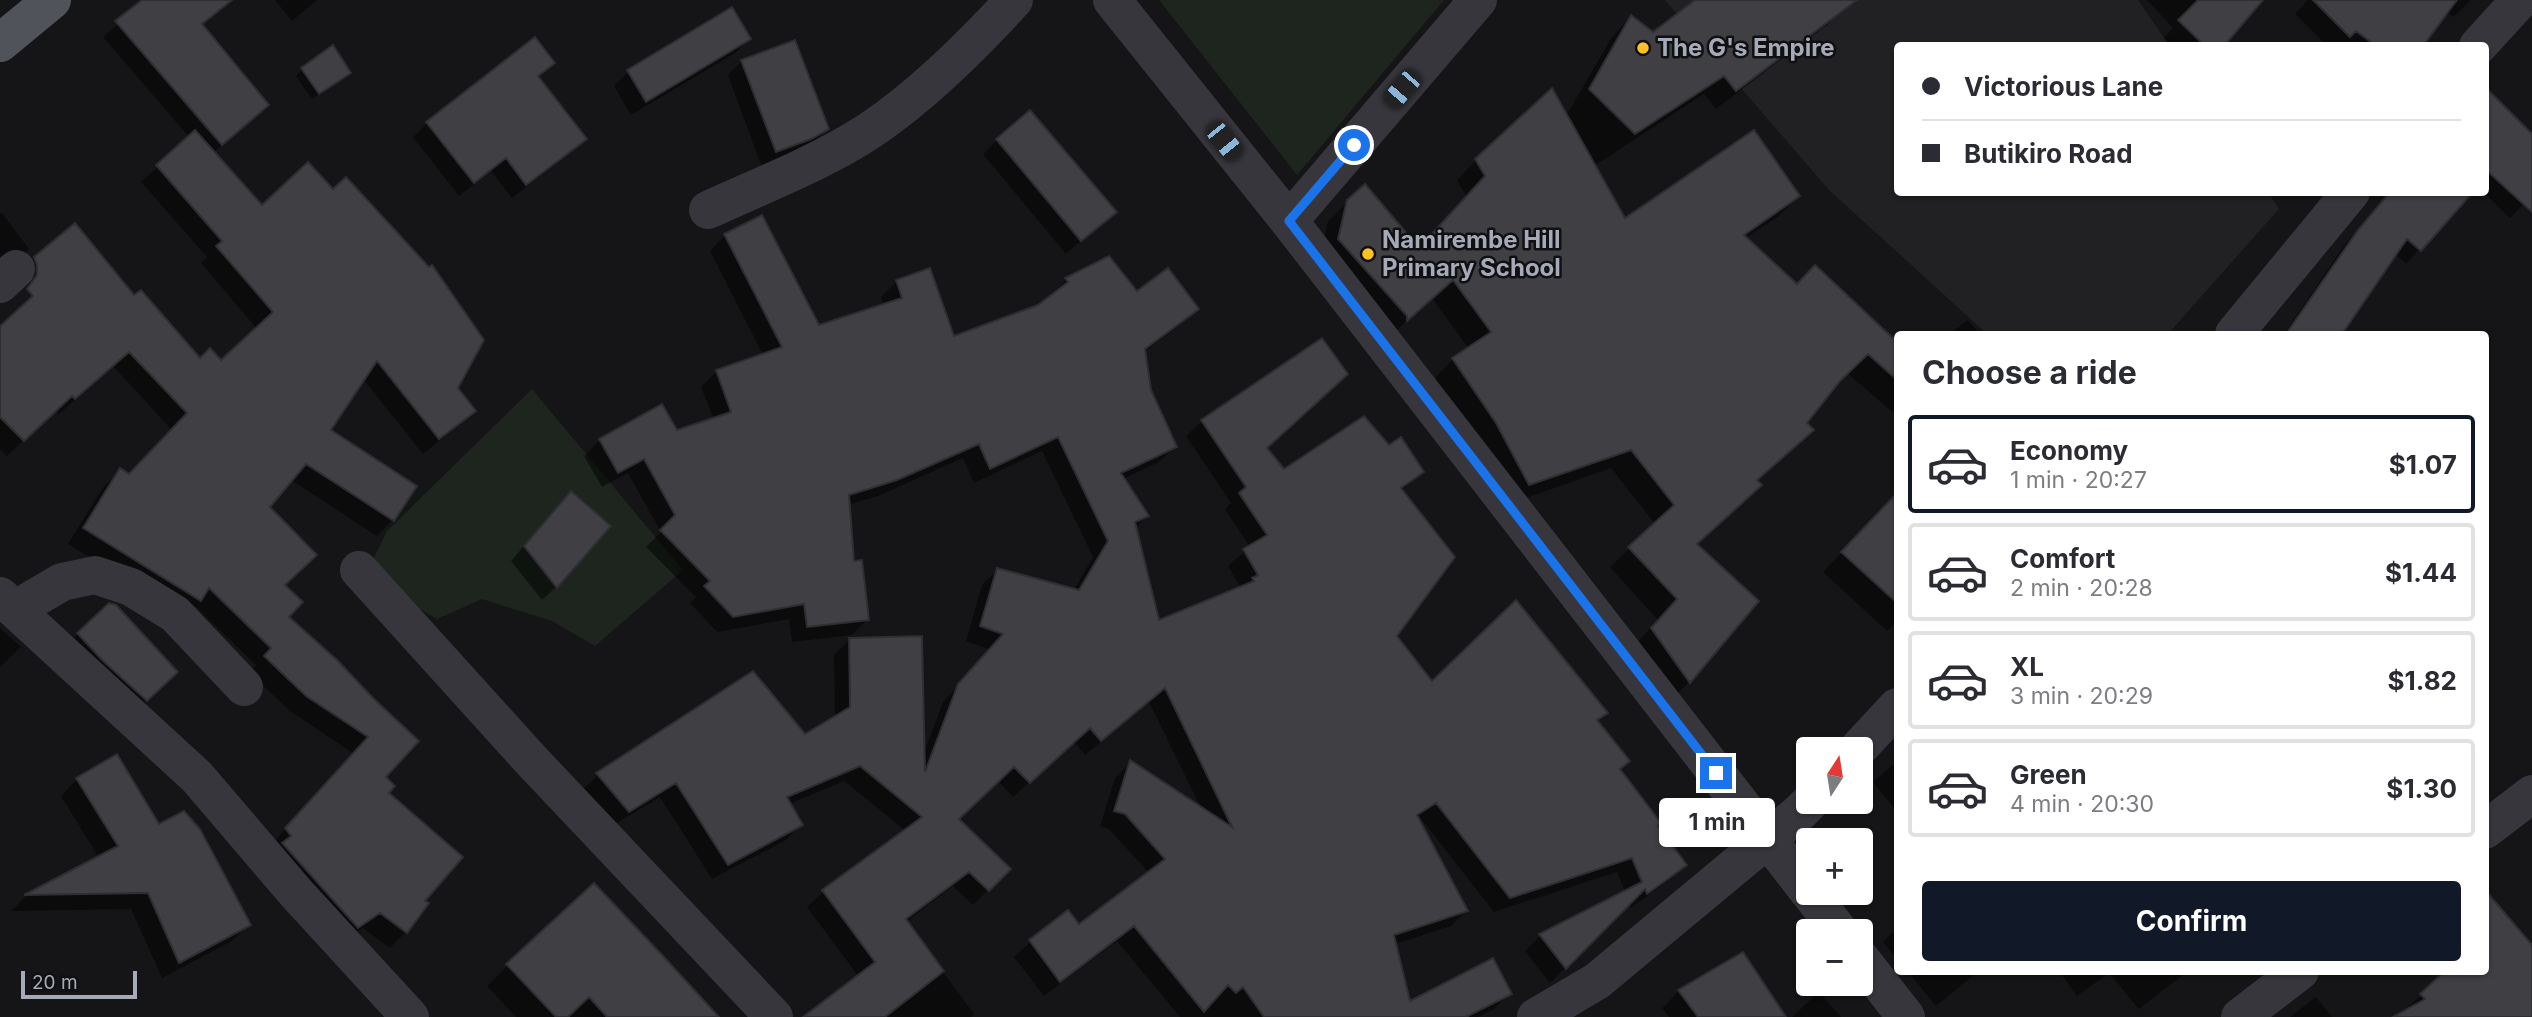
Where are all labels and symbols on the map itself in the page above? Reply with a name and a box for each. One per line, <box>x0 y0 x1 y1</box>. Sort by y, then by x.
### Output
place label: The G's Empire <box>1657 33 1835 62</box>
marker: The G's Empire <box>1635 40 1651 56</box>
car <box>1381 66 1424 112</box>
car <box>1203 118 1246 164</box>
route start <box>1338 129 1370 161</box>
place label: Namirembe Hill Primary School <box>1382 225 1561 282</box>
marker: Namirembe Hill Primary School <box>1360 246 1376 262</box>
north arrow <box>1796 737 1872 814</box>
route end <box>1700 757 1732 789</box>
callout: 1 min <box>1658 798 1774 846</box>
scale bar <box>21 968 136 1000</box>

